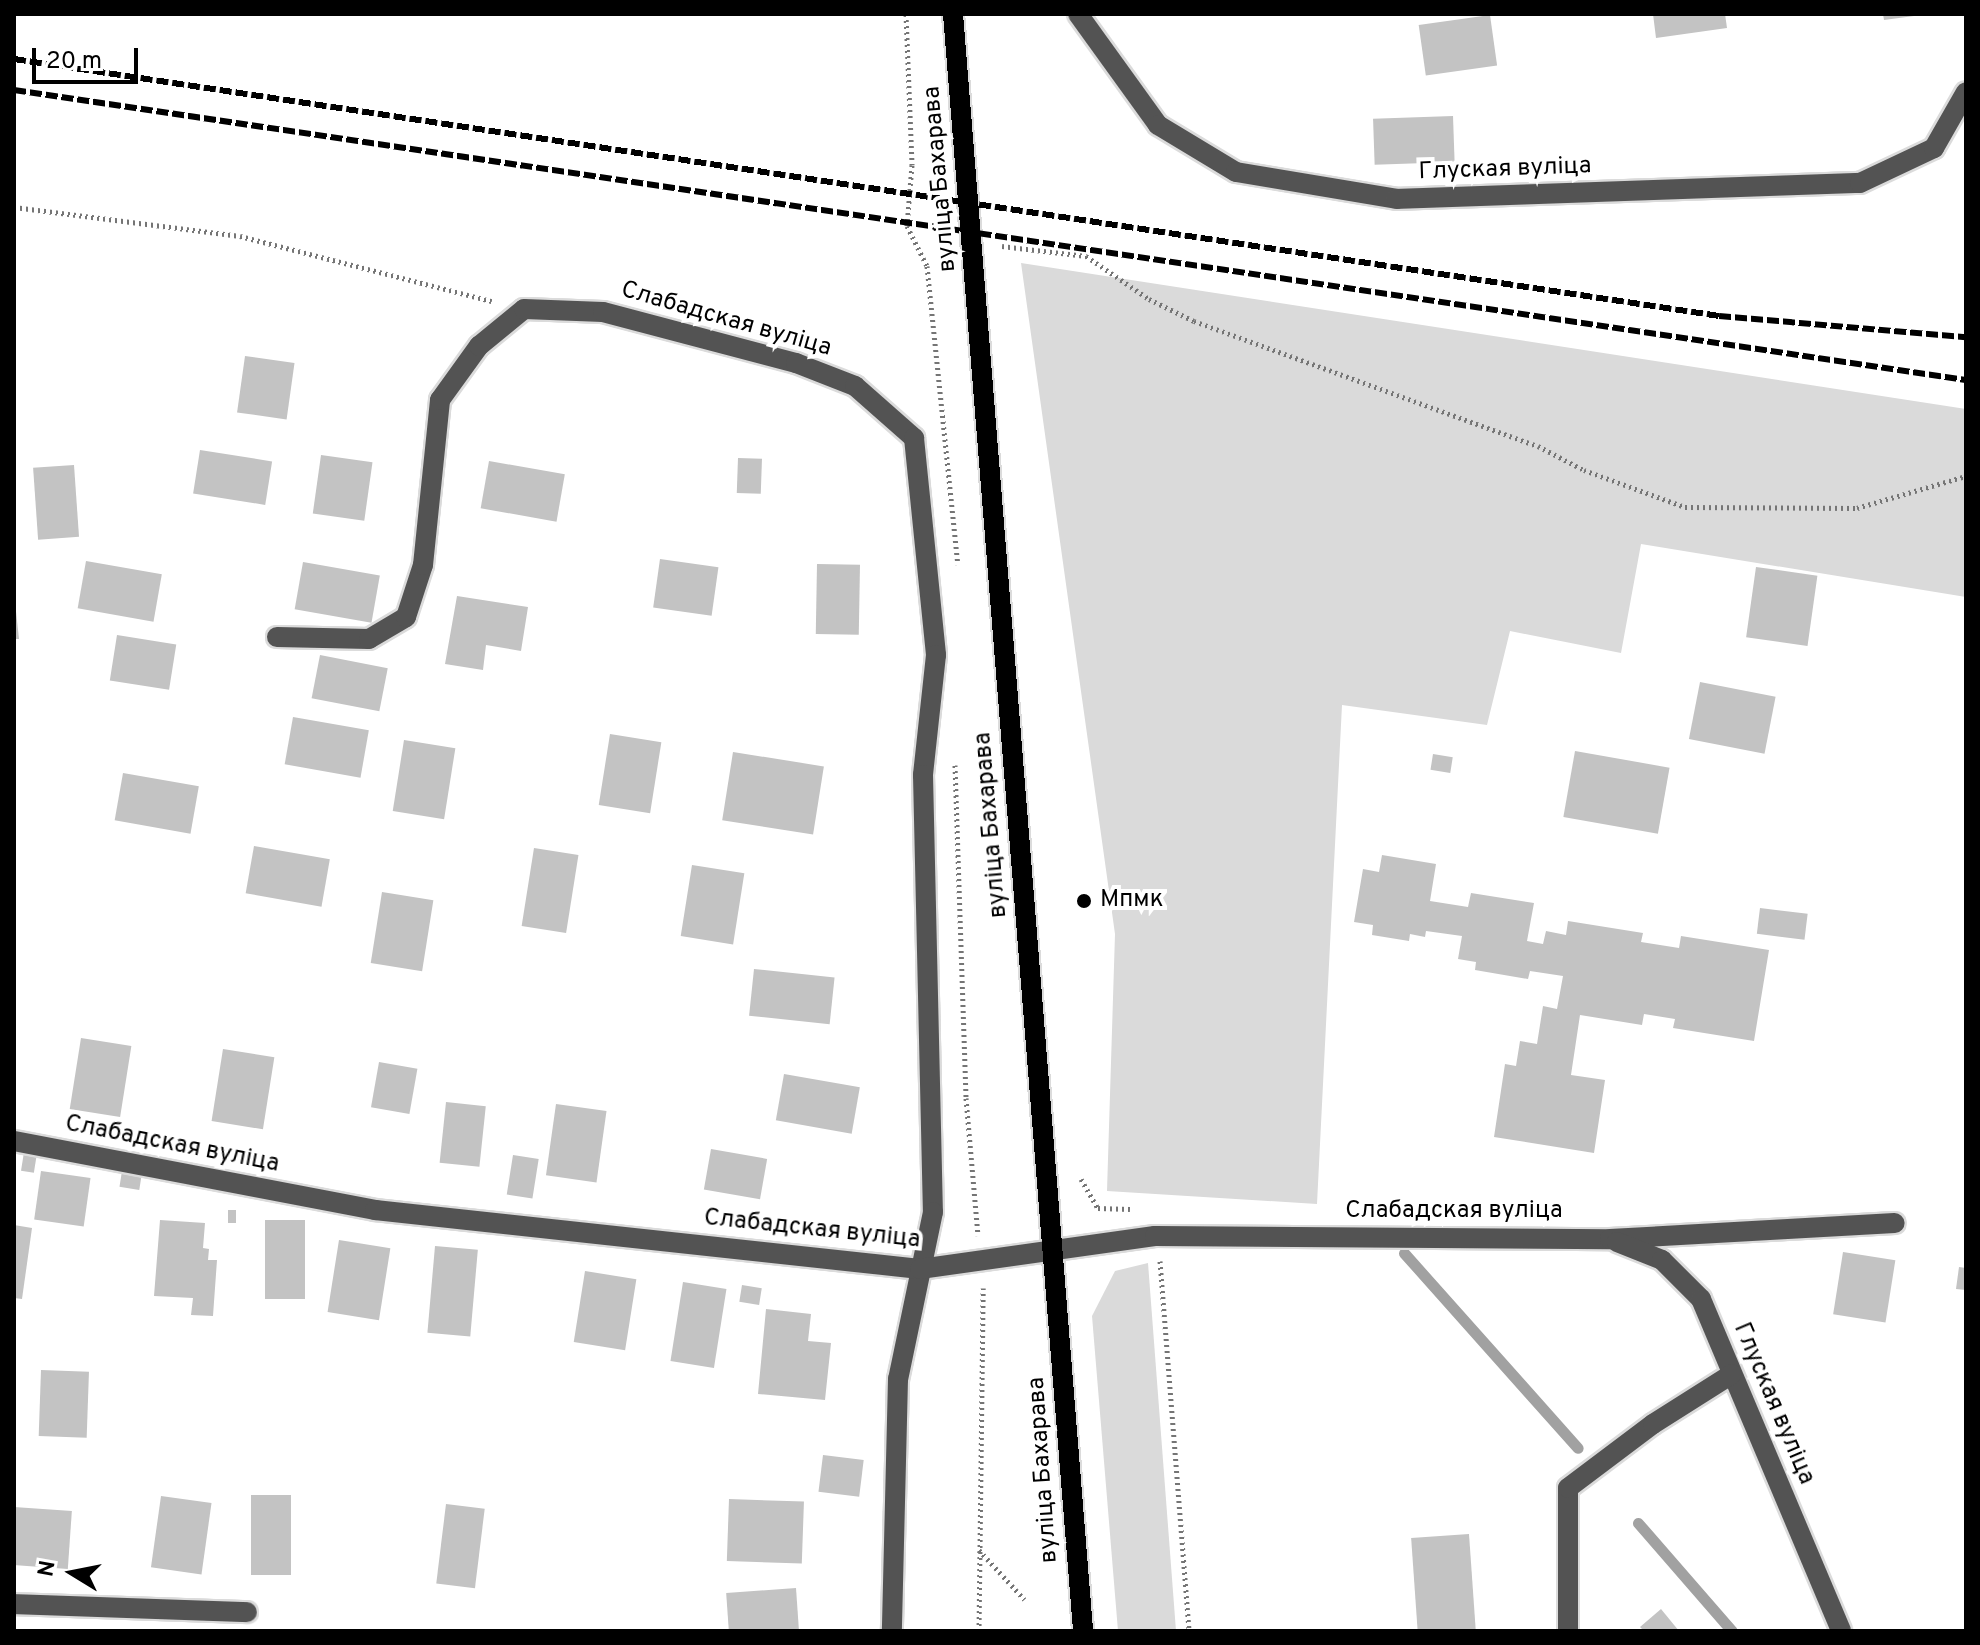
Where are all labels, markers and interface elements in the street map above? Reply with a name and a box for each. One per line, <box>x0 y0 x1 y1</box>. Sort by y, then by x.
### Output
scale bar <box>36 32 142 82</box>
text: 20 m <box>46 47 102 77</box>
street label: вуліца Бахарава <box>919 85 963 273</box>
street label: Глуская вуліца <box>1418 153 1592 187</box>
street label: Слабадская вуліца <box>618 276 834 364</box>
street label: вуліца Бахарава <box>970 731 1014 919</box>
place label: Мпмк <box>1100 887 1163 915</box>
marker: Мпмк <box>1075 892 1093 910</box>
street label: Слабадская вуліца <box>63 1110 281 1180</box>
street label: Слабадская вуліца <box>1345 1198 1563 1226</box>
street label: Слабадская вуліца <box>702 1204 922 1256</box>
street label: Глуская вуліца <box>1726 1319 1820 1489</box>
street label: вуліца Бахарава <box>1023 1376 1065 1564</box>
north arrow <box>32 1533 112 1613</box>
text: N <box>33 1559 63 1579</box>

